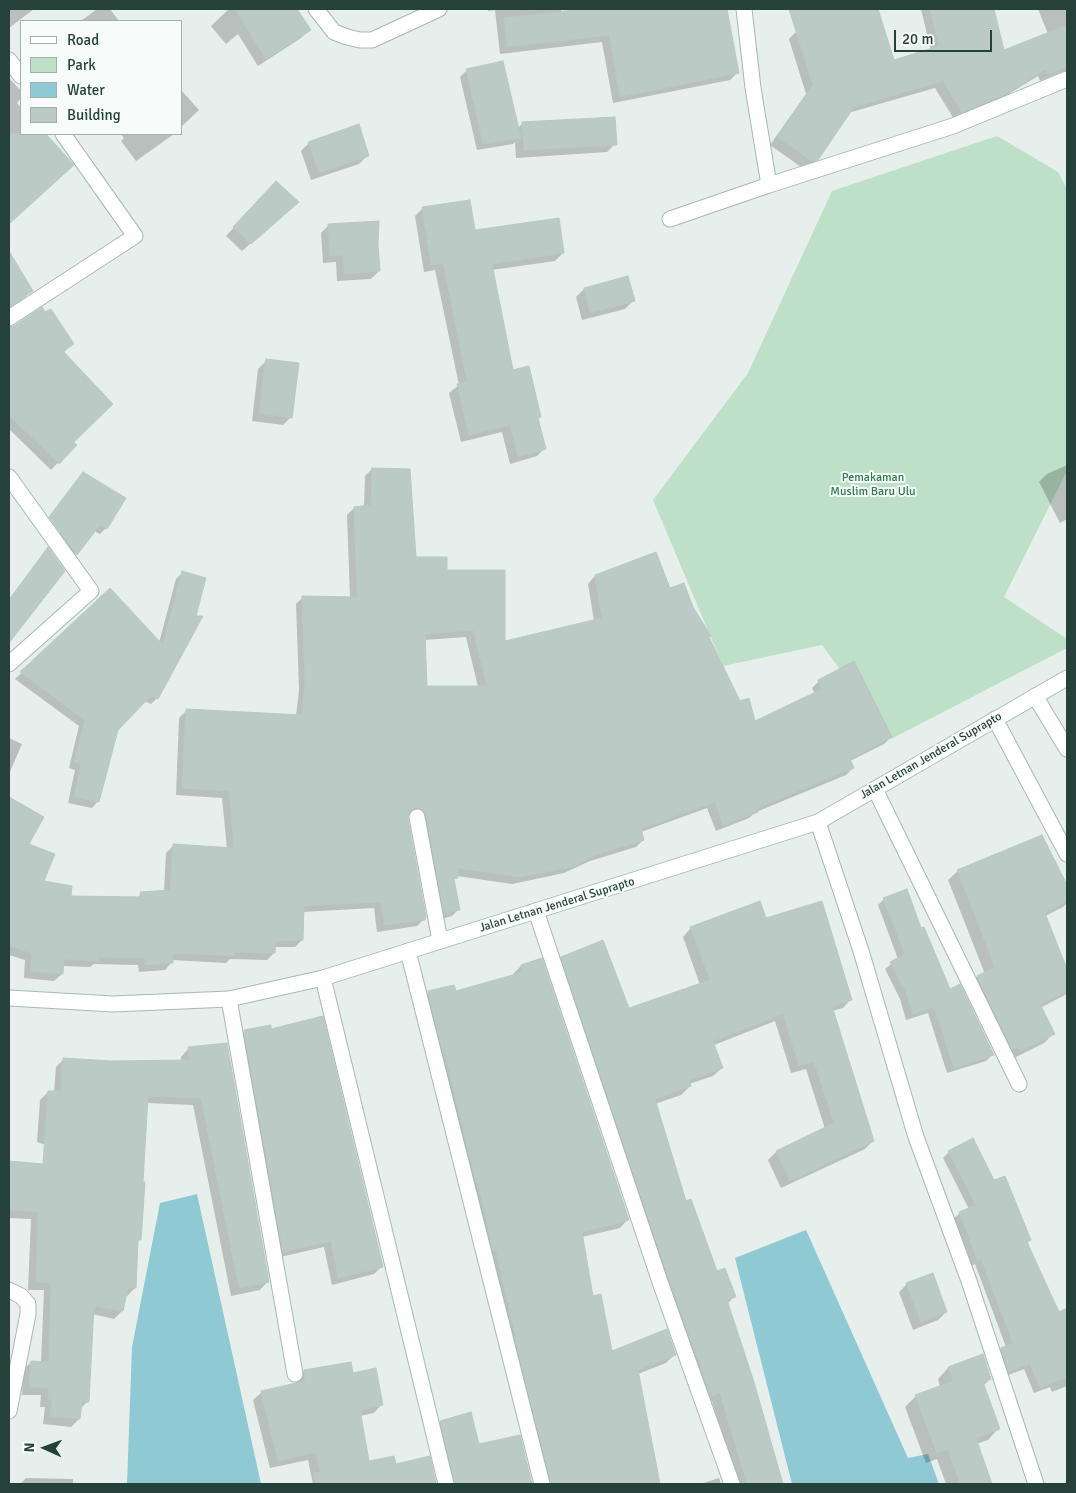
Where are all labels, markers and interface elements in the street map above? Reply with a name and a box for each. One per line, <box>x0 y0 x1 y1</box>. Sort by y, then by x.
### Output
legend <box>20 20 182 135</box>
scale bar <box>896 20 994 52</box>
text: 20 m <box>902 30 933 48</box>
text: Road <box>67 31 99 49</box>
text: Park <box>67 56 96 74</box>
text: Water <box>67 81 105 99</box>
text: Building <box>67 106 121 124</box>
park label: Pemakaman Muslim Baru Ulu <box>830 471 916 499</box>
street label: Jalan Letnan Jenderal Suprapto <box>857 709 1005 803</box>
street label: Jalan Letnan Jenderal Suprapto <box>478 875 636 935</box>
north arrow <box>20 1423 70 1473</box>
text: N <box>21 1442 38 1453</box>

